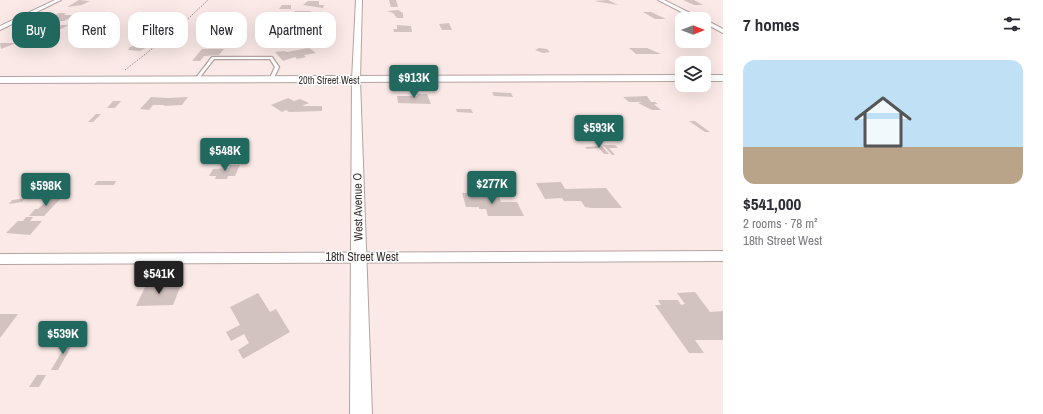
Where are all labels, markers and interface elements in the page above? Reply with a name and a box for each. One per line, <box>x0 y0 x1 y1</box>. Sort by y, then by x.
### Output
chip: Buy <box>12 12 60 48</box>
chip: Rent <box>68 12 120 48</box>
chip: Filters <box>128 12 188 48</box>
chip: New <box>196 12 247 48</box>
chip: Apartment <box>255 12 336 48</box>
north arrow <box>675 12 711 48</box>
map controls <box>675 12 711 92</box>
text: 7 homes <box>743 13 800 36</box>
icon: filters <box>1001 13 1023 35</box>
button: layers <box>675 56 711 92</box>
pin: $913K <box>386 65 442 99</box>
text: $913K <box>398 69 430 86</box>
street label: 20th Street West <box>299 74 360 87</box>
icon: home <box>847 86 919 158</box>
pin: $593K <box>571 115 627 149</box>
text: $593K <box>583 119 615 136</box>
pin: $548K <box>197 138 253 172</box>
text: $548K <box>209 142 241 159</box>
pin: $277K <box>464 171 520 205</box>
pin: $598K <box>18 173 74 207</box>
street label: West Avenue O <box>349 173 367 241</box>
text: $277K <box>476 175 508 192</box>
text: $598K <box>30 177 62 194</box>
text: $541,000 <box>743 192 801 215</box>
text: 2 rooms · 78 m² <box>743 215 818 232</box>
text: 18th Street West <box>743 232 822 249</box>
street label: 18th Street West <box>325 249 399 265</box>
pin: $541K <box>131 261 187 295</box>
text: $541K <box>143 265 175 282</box>
pin: $539K <box>35 321 91 355</box>
text: $539K <box>47 325 79 342</box>

